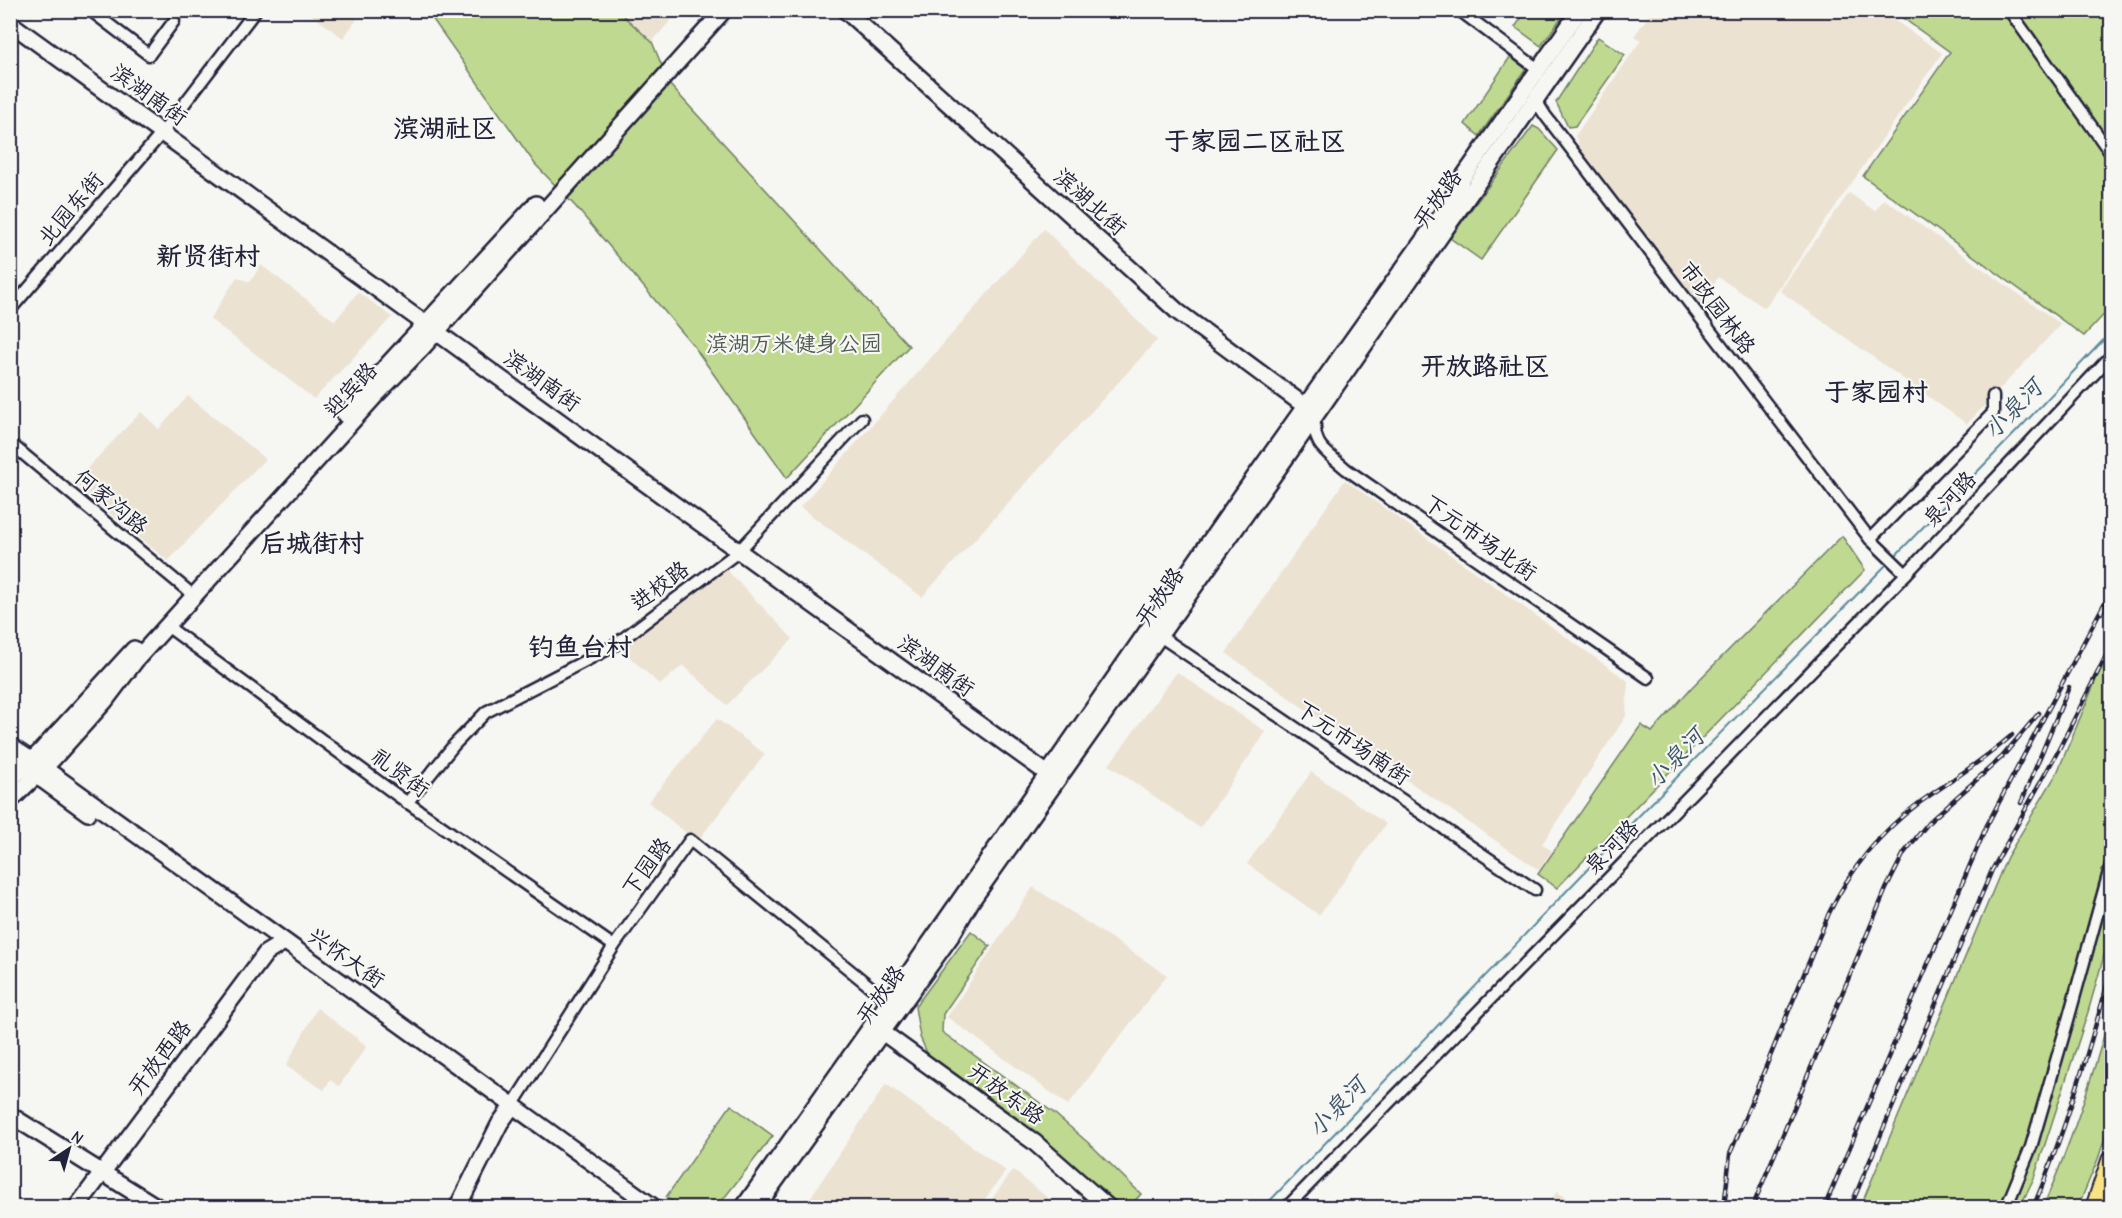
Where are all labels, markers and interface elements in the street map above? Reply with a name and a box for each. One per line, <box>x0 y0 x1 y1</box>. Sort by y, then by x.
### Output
street label: 滨湖南街 <box>106 59 192 131</box>
district label: 滨湖社区 <box>393 114 497 144</box>
district label: 于家园二区社区 <box>1164 127 1346 157</box>
street label: 滨湖北街 <box>1049 163 1131 241</box>
street label: 开放路 <box>1408 165 1468 233</box>
street label: 北园东街 <box>33 167 109 251</box>
district label: 新贤街村 <box>156 242 260 272</box>
street label: 市政园林路 <box>1674 256 1760 360</box>
park label: 滨湖万米健身公园 <box>706 331 882 357</box>
street label: 滨湖南街 <box>499 345 585 417</box>
district label: 开放路社区 <box>1420 352 1550 382</box>
street label: 迎宾路 <box>319 357 383 423</box>
water label: 小泉河 <box>1978 371 2051 445</box>
district label: 于家园村 <box>1824 378 1928 408</box>
street label: 何家沟路 <box>69 464 153 540</box>
street label: 泉河路 <box>1918 466 1982 532</box>
street label: 下元市场北街 <box>1418 489 1542 587</box>
district label: 后城街村 <box>260 529 364 559</box>
street label: 进校路 <box>626 556 694 616</box>
street label: 开放路 <box>1130 563 1190 631</box>
street label: 滨湖南街 <box>893 630 979 702</box>
district label: 钓鱼台村 <box>528 633 632 663</box>
street label: 下元市场南街 <box>1291 695 1415 791</box>
water label: 小泉河 <box>1640 720 1713 794</box>
street label: 礼贤街 <box>366 743 434 803</box>
street label: 泉河路 <box>1580 814 1644 880</box>
street label: 下园路 <box>617 833 677 901</box>
street label: 兴怀大街 <box>302 922 390 994</box>
street label: 开放路 <box>851 961 911 1029</box>
street label: 开放西路 <box>123 1015 197 1101</box>
street label: 开放东路 <box>963 1058 1049 1130</box>
water label: 小泉河 <box>1302 1069 1375 1143</box>
north arrow <box>39 1119 99 1179</box>
text: N <box>68 1127 87 1148</box>

